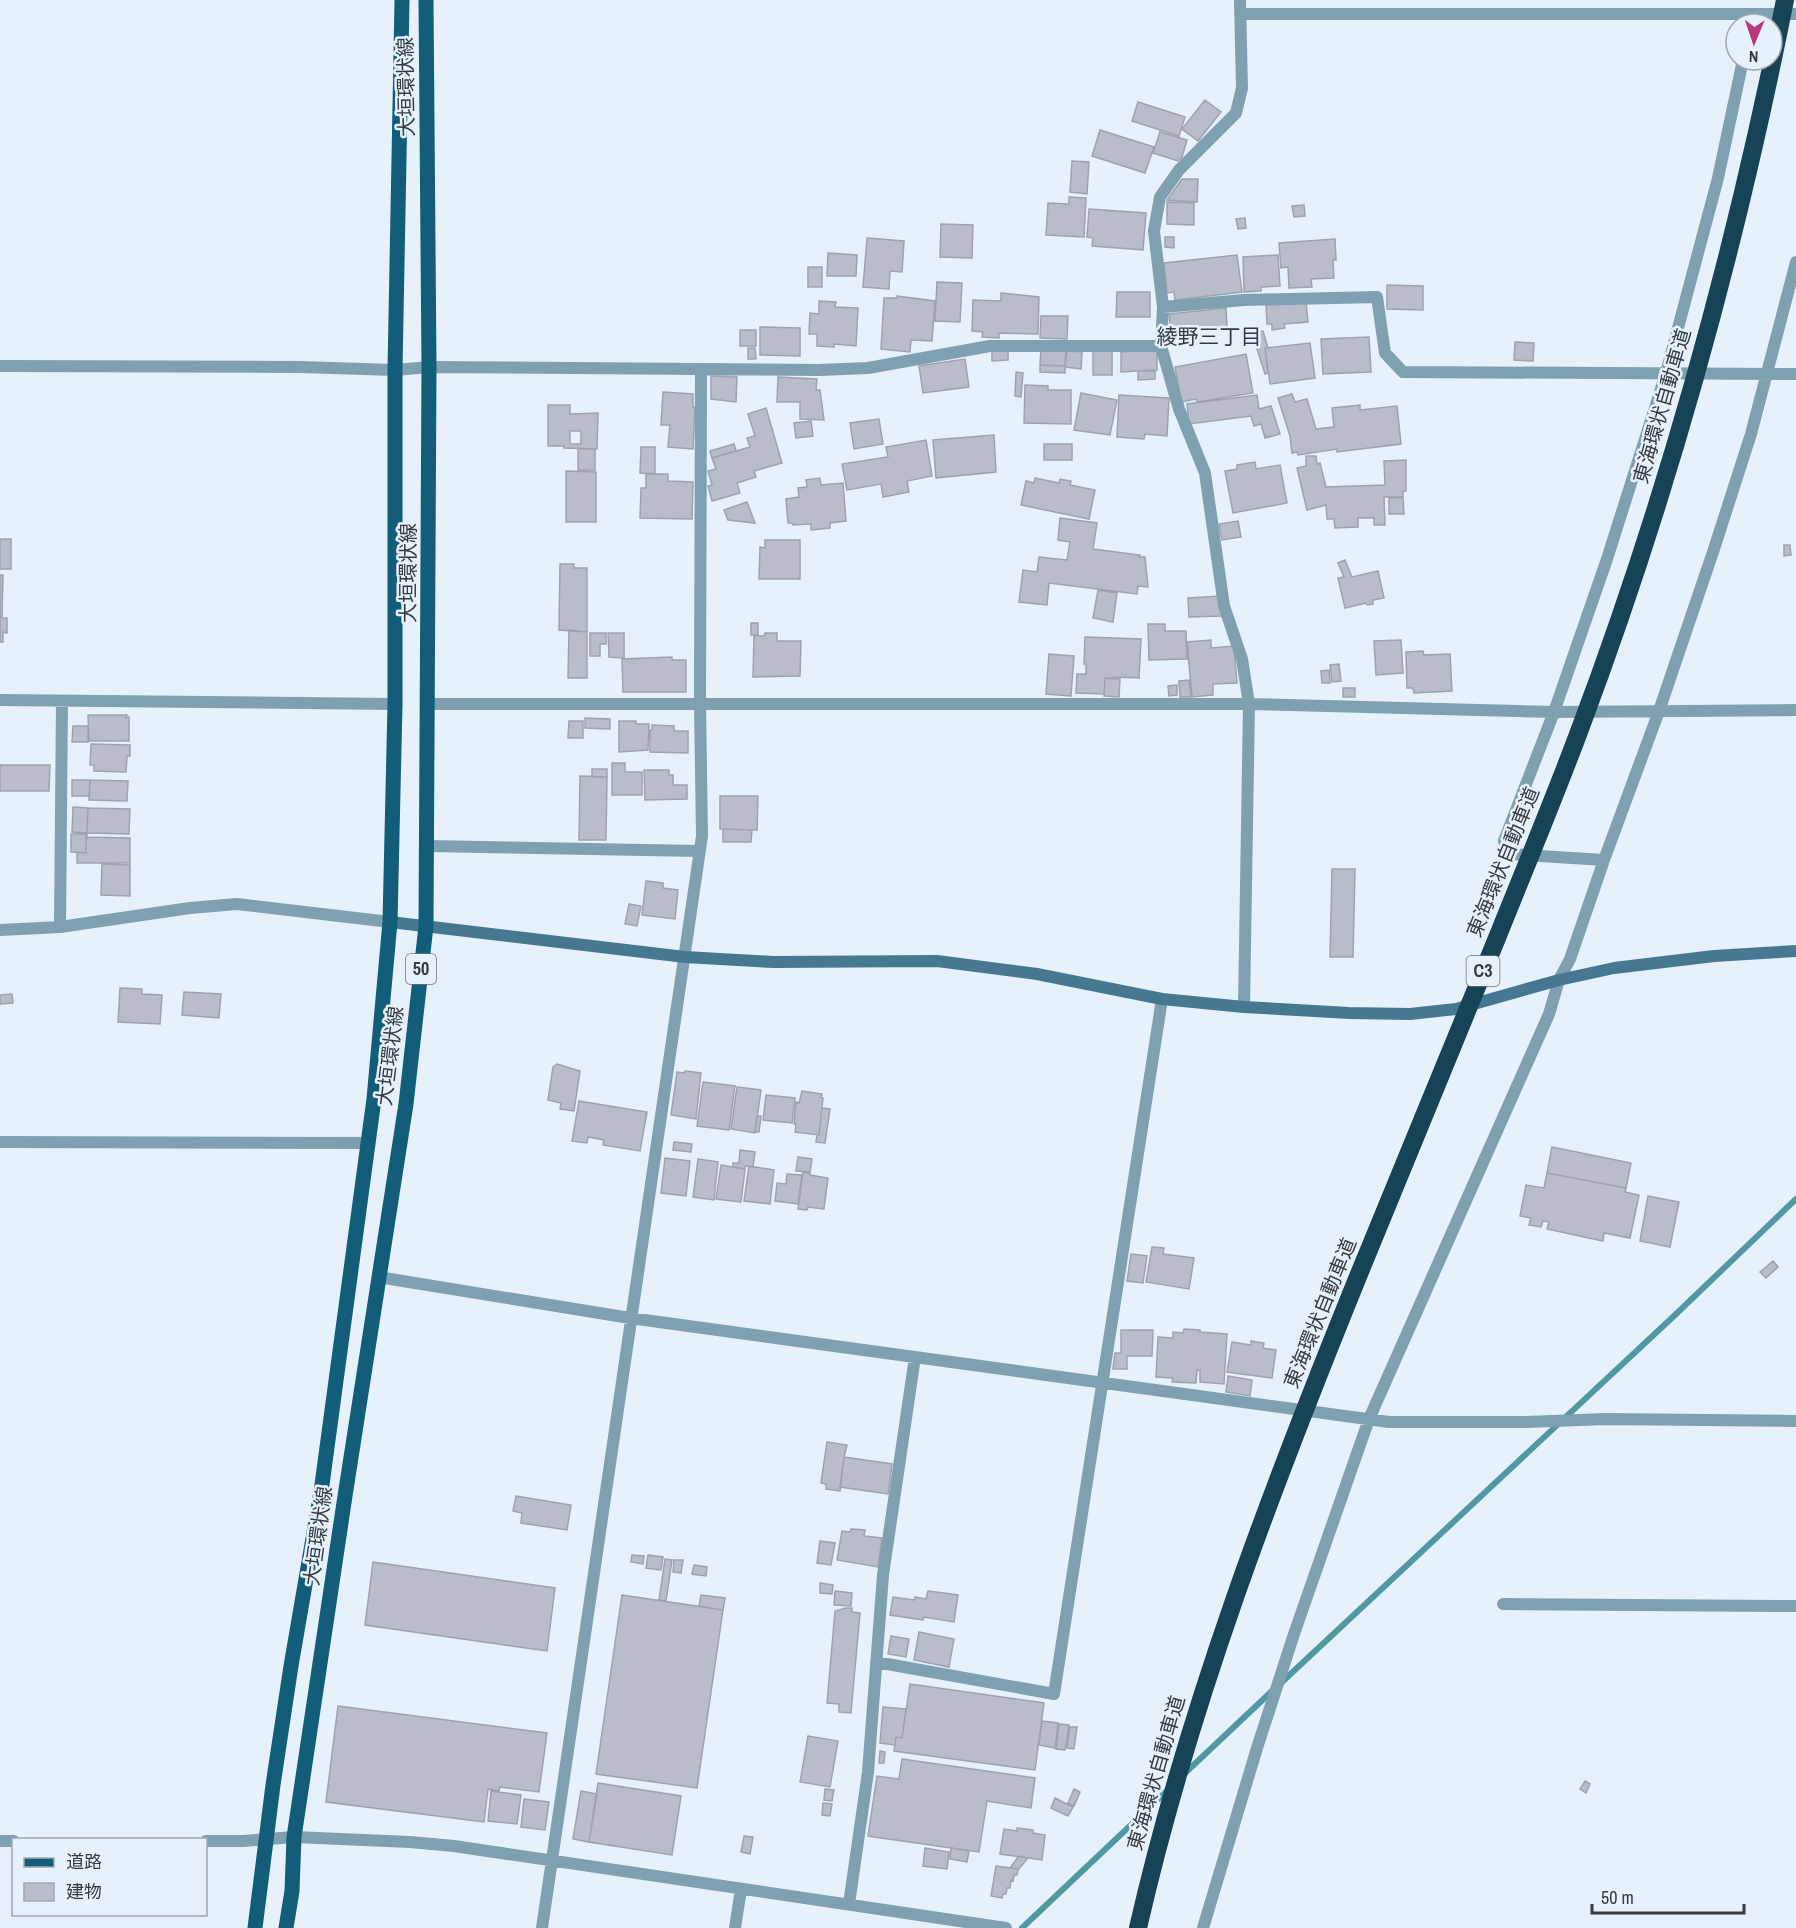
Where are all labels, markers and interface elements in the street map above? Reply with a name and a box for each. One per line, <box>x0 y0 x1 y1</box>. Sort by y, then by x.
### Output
north arrow <box>1724 12 1784 72</box>
street label: 大垣環状線 <box>391 37 420 137</box>
text: N <box>1748 46 1759 68</box>
district label: 綾野三丁目 <box>1157 322 1262 351</box>
street label: 東海環状自動車道 <box>1626 325 1697 486</box>
street label: 大垣環状線 <box>394 523 421 623</box>
street label: 東海環状自動車道 <box>1460 783 1545 941</box>
road number: 50 <box>406 954 436 984</box>
road number: C3 <box>1466 956 1500 986</box>
street label: 大垣環状線 <box>370 1005 409 1107</box>
street label: 東海環状自動車道 <box>1277 1234 1362 1392</box>
street label: 大垣環状線 <box>297 1485 338 1587</box>
street label: 東海環状自動車道 <box>1120 1692 1191 1853</box>
legend <box>12 1838 207 1916</box>
text: 道路 <box>66 1849 102 1874</box>
scale bar <box>1592 1877 1744 1915</box>
text: 建物 <box>66 1879 102 1904</box>
text: 50 m <box>1601 1885 1634 1910</box>

